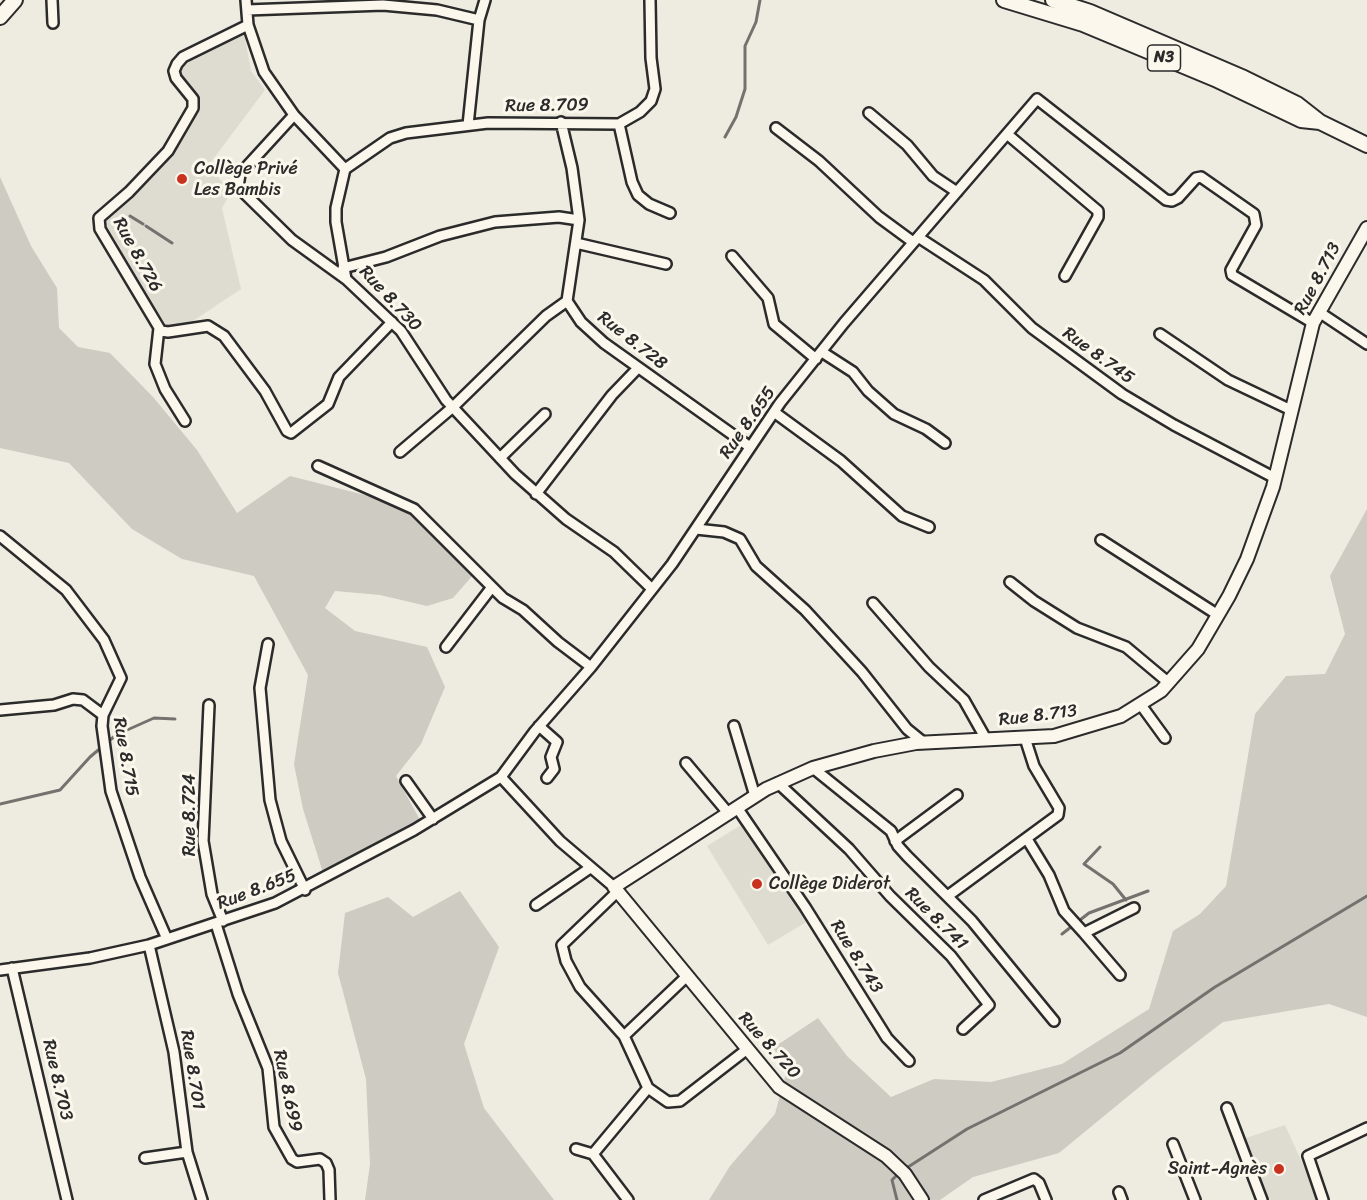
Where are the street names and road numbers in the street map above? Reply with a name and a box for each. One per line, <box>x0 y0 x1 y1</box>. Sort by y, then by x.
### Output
road number: N3 <box>1148 45 1180 71</box>
street label: Rue 8.709 <box>505 94 589 118</box>
street label: Rue 8.726 <box>108 214 166 296</box>
street label: Rue 8.713 <box>1290 239 1346 319</box>
street label: Rue 8.730 <box>354 262 426 336</box>
street label: Rue 8.728 <box>593 307 671 375</box>
street label: Rue 8.745 <box>1058 323 1138 389</box>
street label: Rue 8.655 <box>715 383 781 463</box>
street label: Rue 8.713 <box>998 700 1078 732</box>
street label: Rue 8.715 <box>107 716 143 798</box>
street label: Rue 8.724 <box>179 774 201 856</box>
street label: Rue 8.655 <box>214 865 300 915</box>
street label: Rue 8.741 <box>900 883 972 955</box>
street label: Rue 8.743 <box>825 916 887 998</box>
street label: Rue 8.720 <box>733 1008 805 1084</box>
street label: Rue 8.701 <box>175 1029 209 1111</box>
street label: Rue 8.703 <box>37 1037 77 1123</box>
street label: Rue 8.699 <box>268 1048 306 1134</box>

